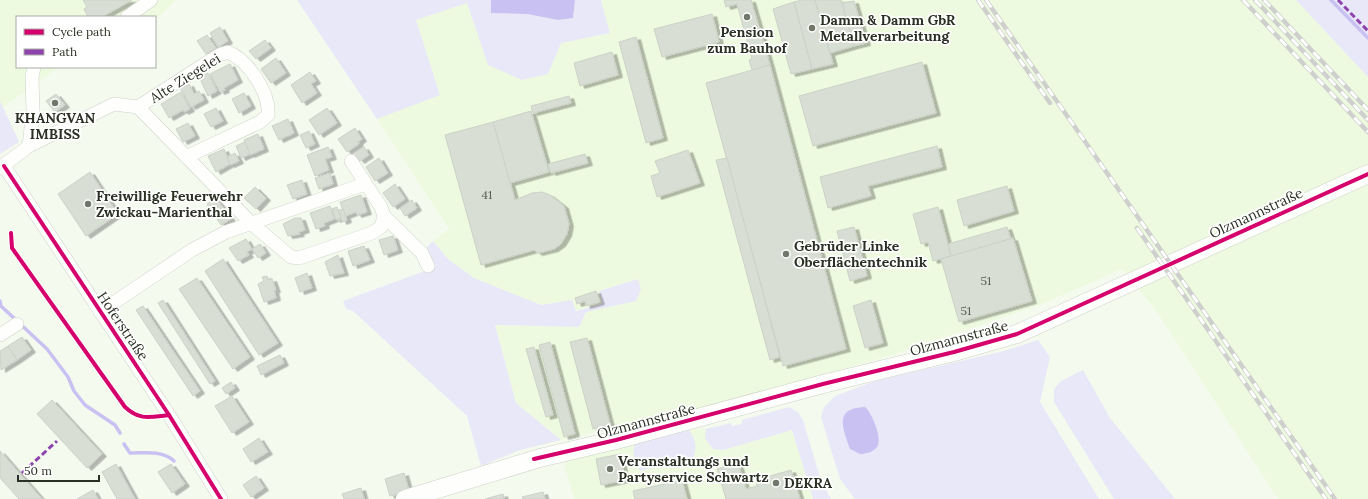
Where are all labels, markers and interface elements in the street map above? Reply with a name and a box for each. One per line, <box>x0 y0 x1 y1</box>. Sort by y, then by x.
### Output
place label: Damm & Damm GbR Metallverarbeitung <box>820 11 956 45</box>
marker: Pension zum Bauhof <box>742 12 752 22</box>
legend <box>16 16 156 68</box>
place label: Pension zum Bauhof <box>707 23 788 57</box>
marker: Damm & Damm GbR Metallverarbeitung <box>807 23 817 33</box>
text: Cycle path <box>52 24 111 39</box>
text: Path <box>52 44 77 59</box>
street label: Alte Ziegelei <box>146 49 224 107</box>
marker: KHANGVAN IMBISS <box>50 98 60 108</box>
place label: KHANGVAN IMBISS <box>15 109 96 143</box>
street label: Olzmannstraße <box>1206 183 1306 242</box>
place label: Freiwillige Feuerwehr Zwickau-Marienthal <box>96 187 243 221</box>
house number: 41 <box>482 187 492 202</box>
marker: Freiwillige Feuerwehr Zwickau-Marienthal <box>83 199 93 209</box>
place label: Gebrüder Linke Oberflächentechnik <box>794 237 928 271</box>
marker: Gebrüder Linke Oberflächentechnik <box>781 249 791 259</box>
house number: 51 <box>981 273 991 288</box>
street label: Hoferstraße <box>93 288 153 364</box>
house number: 51 <box>961 303 971 318</box>
street label: Olzmannstraße <box>908 316 1010 360</box>
street label: Olzmannstraße <box>595 399 697 443</box>
place label: Veranstaltungs und Partyservice Schwartz <box>618 452 769 486</box>
scale bar <box>18 457 99 483</box>
text: 50 m <box>24 463 52 478</box>
marker: Veranstaltungs und Partyservice Schwartz <box>605 464 615 474</box>
place label: DEKRA <box>784 474 833 492</box>
marker: DEKRA <box>771 478 781 488</box>

